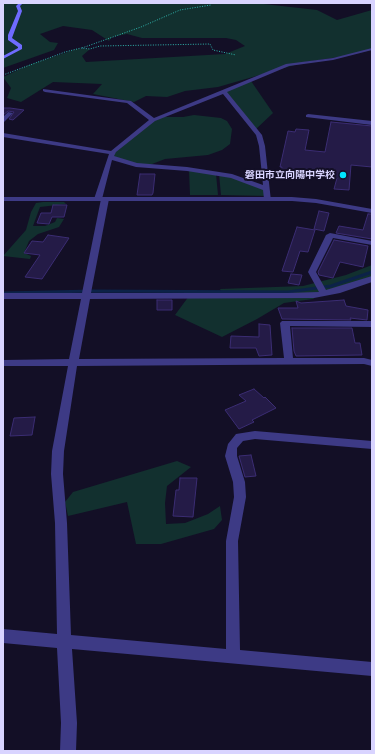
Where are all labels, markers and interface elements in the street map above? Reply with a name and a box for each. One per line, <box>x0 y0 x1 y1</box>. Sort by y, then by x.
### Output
place label: 磐田市立向陽中学校 <box>245 169 335 181</box>
marker: 磐田市立向陽中学校 <box>338 170 348 180</box>

